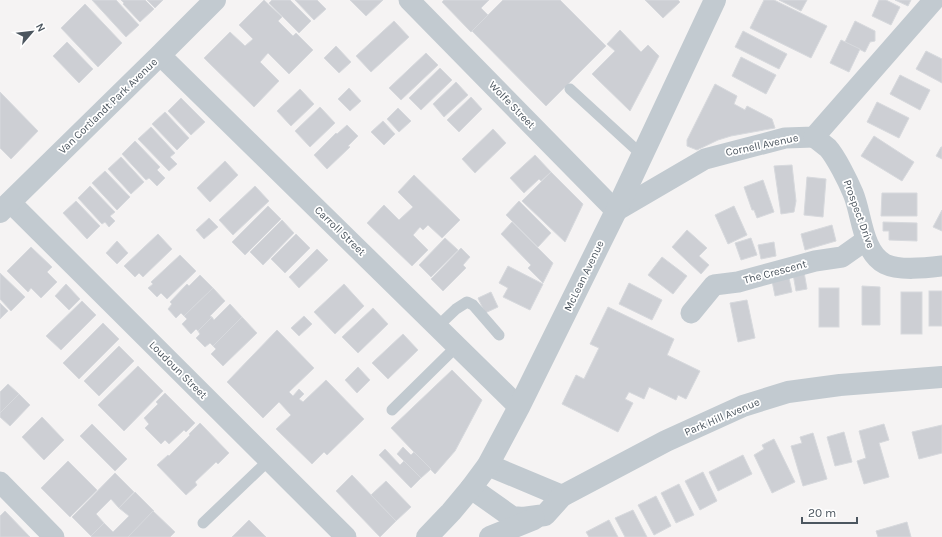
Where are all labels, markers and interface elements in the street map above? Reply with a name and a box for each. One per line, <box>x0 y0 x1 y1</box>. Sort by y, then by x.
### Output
north arrow <box>12 12 52 52</box>
text: N <box>33 21 48 34</box>
street label: Van Cortlandt Park Avenue <box>56 55 160 157</box>
street label: Wolfe Street <box>486 79 538 131</box>
street label: Cornell Avenue <box>724 131 800 159</box>
street label: Prospect Drive <box>841 178 878 250</box>
street label: Carroll Street <box>312 203 368 259</box>
street label: McLean Avenue <box>561 238 607 314</box>
street label: The Crescent <box>742 257 808 287</box>
street label: Loudoun Street <box>146 338 210 402</box>
street label: Park Hill Avenue <box>682 395 762 439</box>
scale bar <box>802 499 857 525</box>
text: 20 m <box>808 506 836 520</box>

